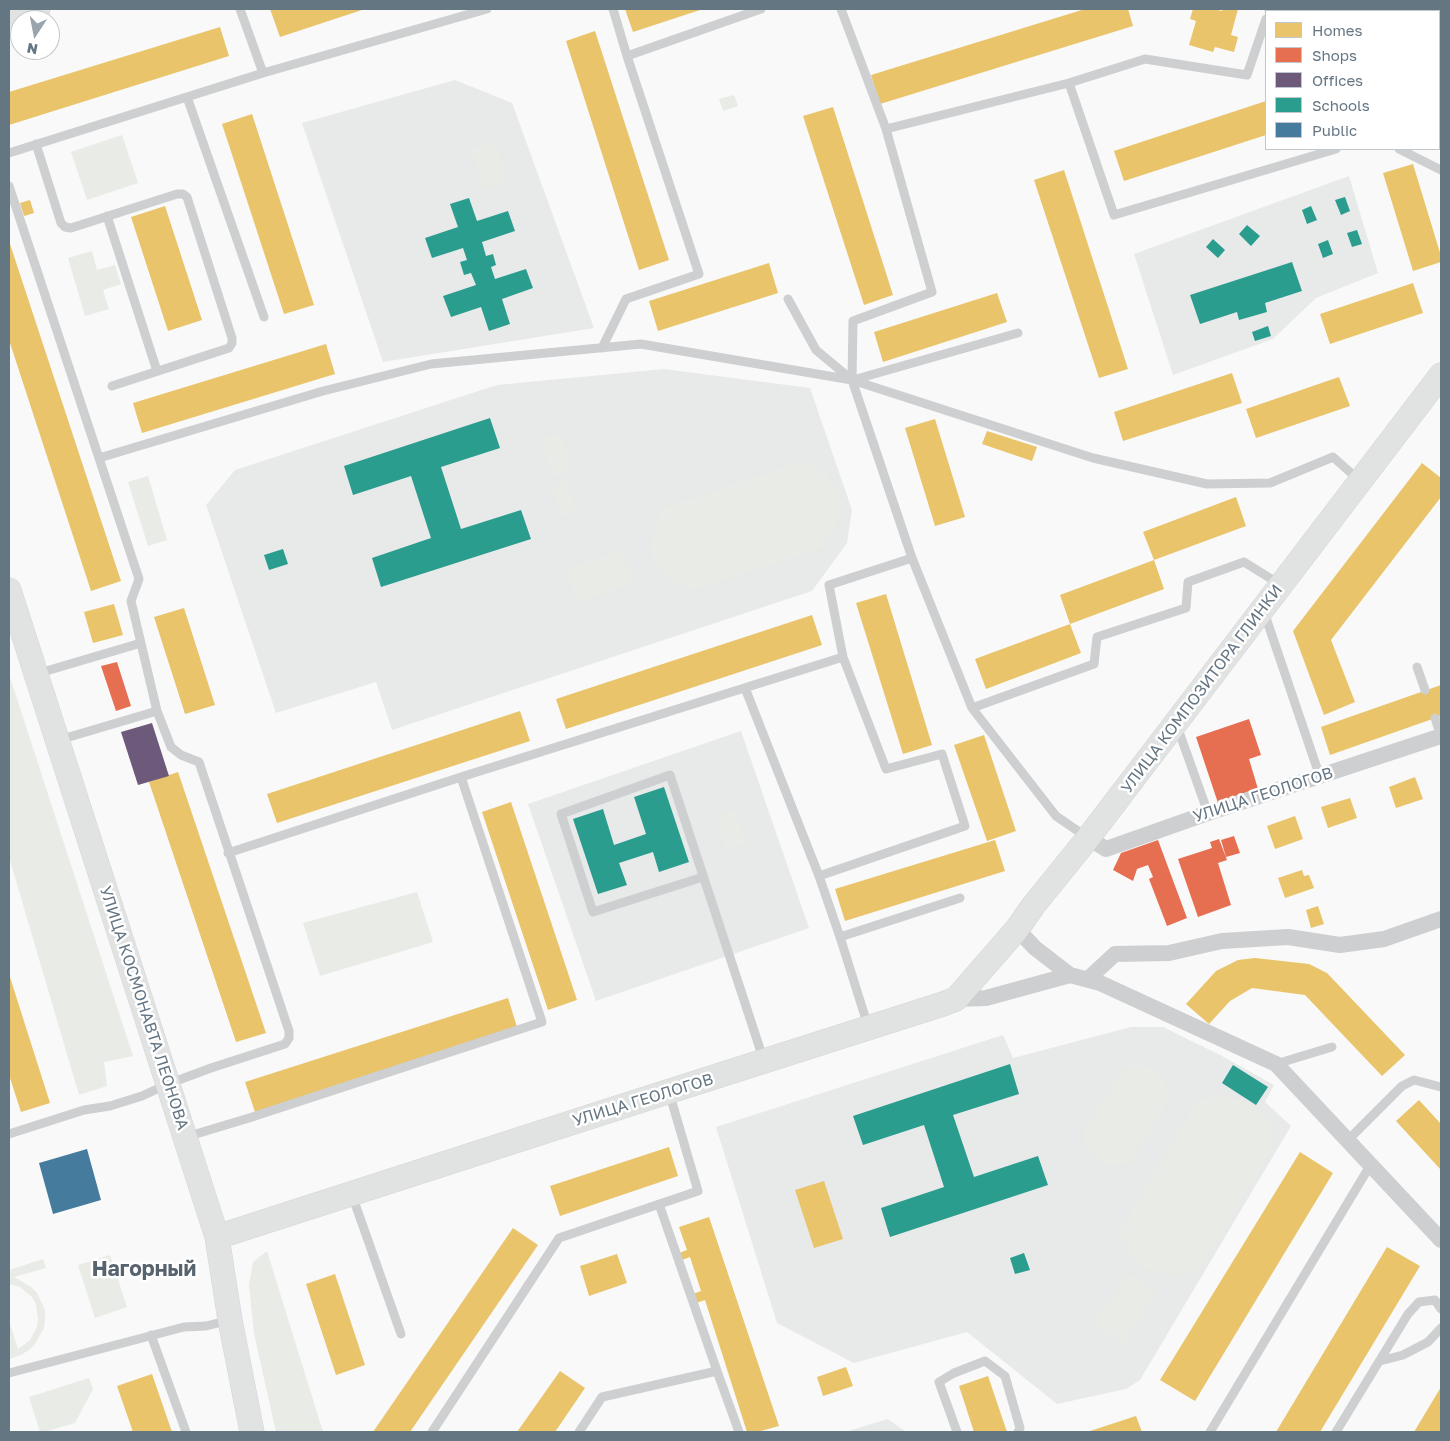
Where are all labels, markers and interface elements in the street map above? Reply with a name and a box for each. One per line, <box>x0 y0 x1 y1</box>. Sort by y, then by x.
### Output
north arrow <box>10 10 60 60</box>
legend <box>1265 10 1440 150</box>
text: Homes <box>1312 21 1362 39</box>
text: N <box>25 40 39 59</box>
text: Shops <box>1312 46 1357 64</box>
text: Offices <box>1312 71 1363 89</box>
text: Schools <box>1312 96 1370 114</box>
text: Public <box>1312 121 1357 139</box>
street label: УЛИЦА КОМПОЗИТОРА ГЛИНКИ <box>1117 581 1287 797</box>
street label: УЛИЦА ГЕОЛОГОВ <box>1191 763 1335 827</box>
street label: УЛИЦА КОСМОНАВТА ЛЕОНОВА <box>95 884 193 1132</box>
street label: УЛИЦА ГЕОЛОГОВ <box>570 1070 716 1130</box>
district label: Нагорный <box>92 1256 196 1282</box>

